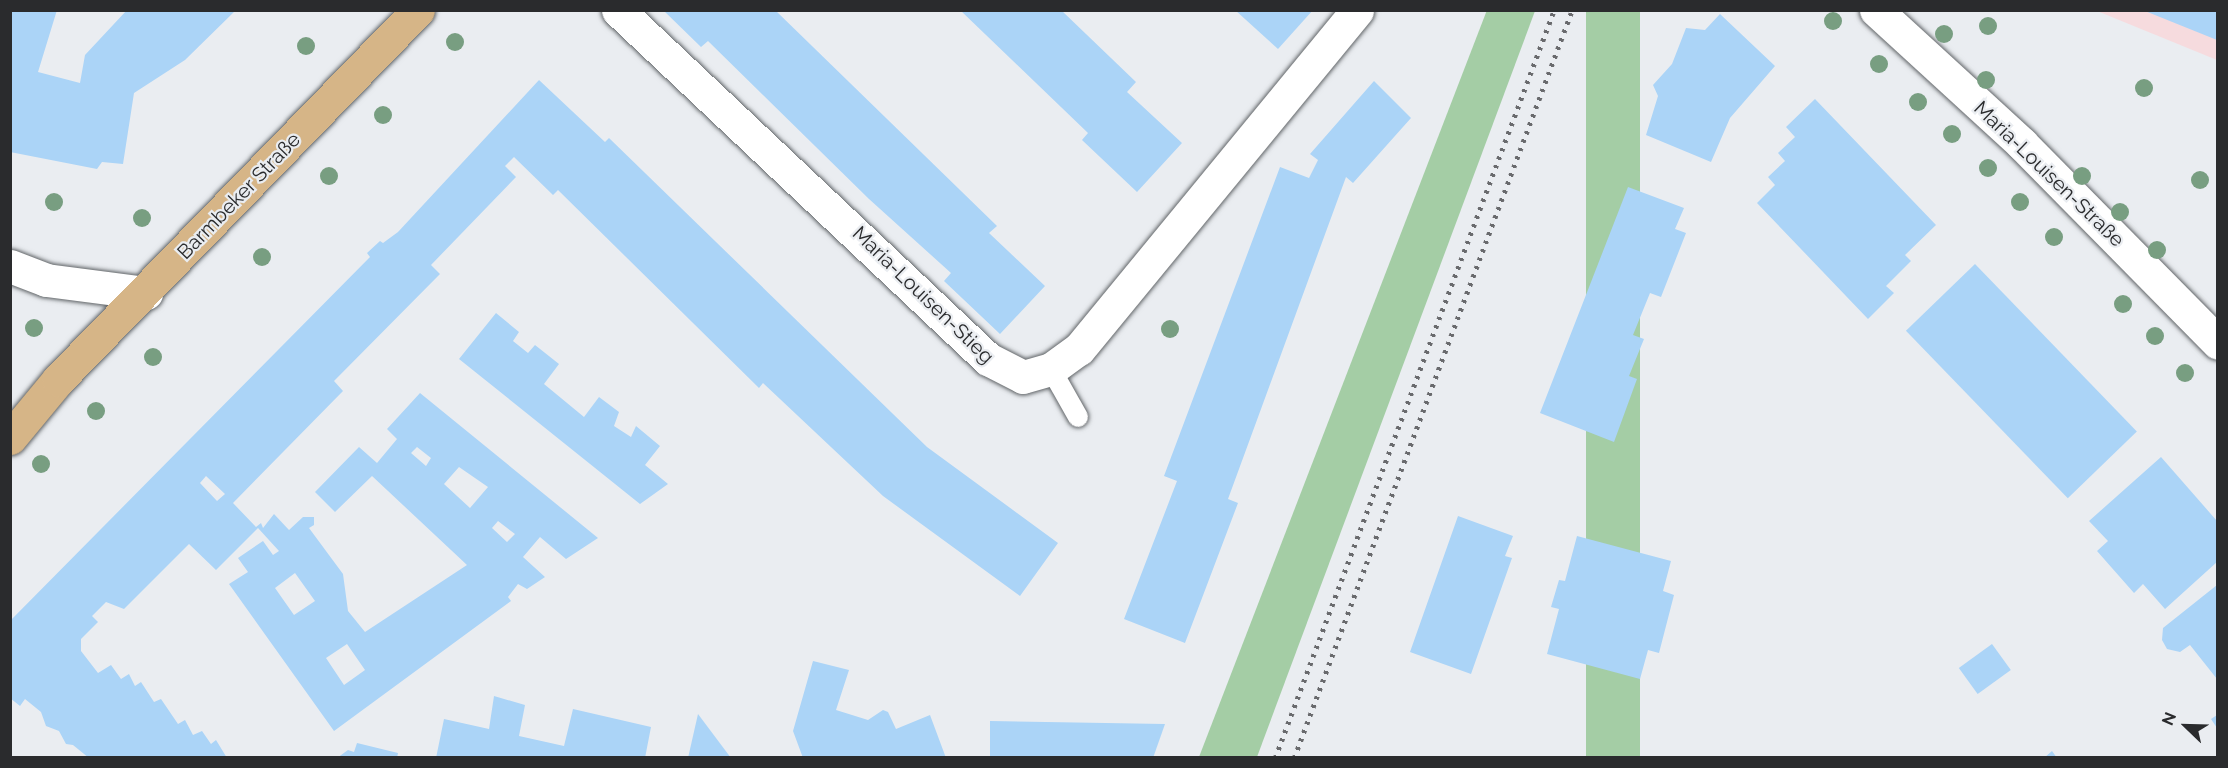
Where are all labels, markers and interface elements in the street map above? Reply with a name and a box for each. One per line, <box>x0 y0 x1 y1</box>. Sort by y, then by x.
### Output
street label: Maria-Louisen-Straße <box>1969 96 2129 252</box>
street label: Barmbeker Straße <box>172 128 306 264</box>
street label: Maria-Louisen-Stieg <box>847 221 999 369</box>
north arrow <box>2156 696 2216 756</box>
text: N <box>2158 709 2180 728</box>

